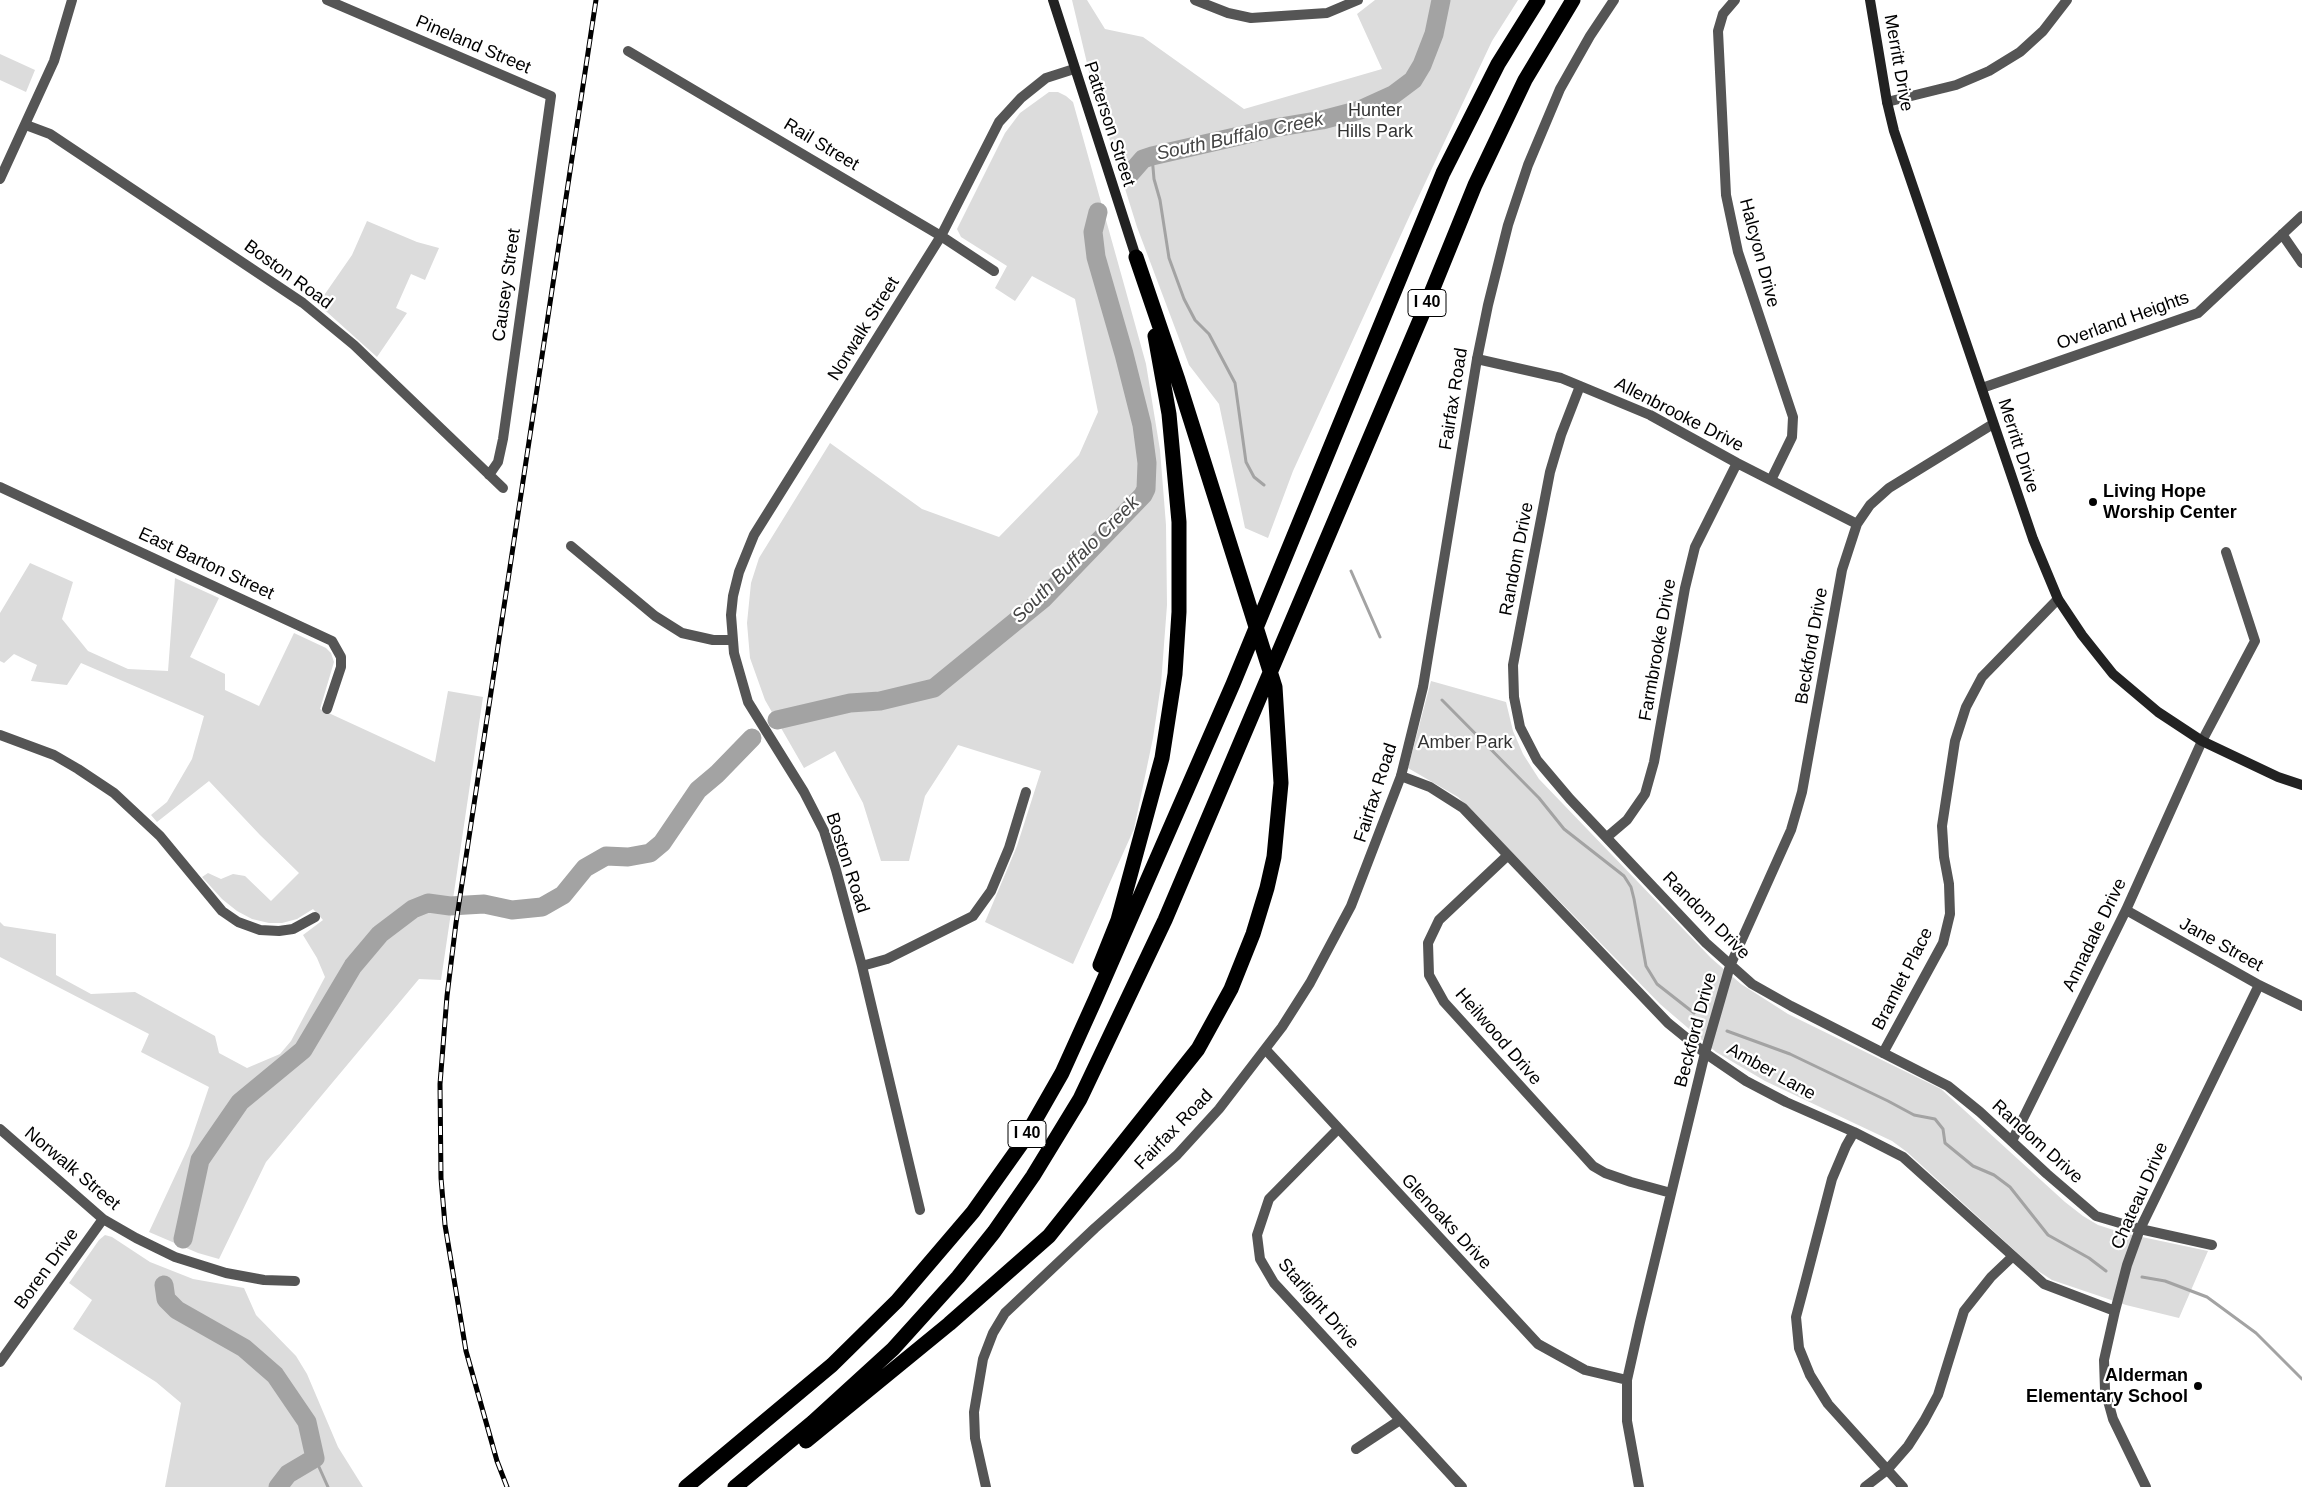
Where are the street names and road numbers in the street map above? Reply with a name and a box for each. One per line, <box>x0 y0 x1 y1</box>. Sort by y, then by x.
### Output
street label: Pineland Street <box>412 11 534 79</box>
street label: Merritt Drive <box>1879 13 1917 113</box>
street label: Patterson Street <box>1079 59 1139 189</box>
street label: Rail Street <box>779 114 863 176</box>
street label: Halcyon Drive <box>1734 196 1784 310</box>
street label: Causey Street <box>488 227 526 343</box>
street label: Boston Road <box>240 236 336 314</box>
street label: Norwalk Street <box>824 273 904 385</box>
street label: Overland Heights <box>2054 287 2192 355</box>
road number: I 40 <box>1408 290 1446 316</box>
street label: Fairfax Road <box>1435 346 1473 452</box>
street label: Allenbrooke Drive <box>1611 373 1747 457</box>
street label: Merritt Drive <box>1993 396 2043 496</box>
street label: Random Drive <box>1495 500 1539 618</box>
street label: East Barton Street <box>135 523 277 605</box>
street label: Farmbrooke Drive <box>1635 577 1681 723</box>
street label: Beckford Drive <box>1791 586 1833 706</box>
street label: Fairfax Road <box>1350 741 1402 845</box>
street label: Boston Road <box>821 810 873 916</box>
street label: Random Drive <box>1658 868 1754 964</box>
street label: Annadale Drive <box>2058 875 2132 995</box>
street label: Jane Street <box>2176 913 2266 977</box>
street label: Bramlet Place <box>1868 924 1938 1034</box>
street label: Beckford Drive <box>1670 970 1722 1090</box>
street label: Heilwood Drive <box>1450 984 1546 1090</box>
street label: Amber Lane <box>1723 1039 1819 1105</box>
street label: Fairfax Road <box>1130 1085 1218 1175</box>
street label: Random Drive <box>1987 1095 2087 1189</box>
road number: I 40 <box>1008 1120 1046 1148</box>
street label: Norwalk Street <box>20 1123 124 1215</box>
street label: Chateau Drive <box>2107 1139 2173 1253</box>
street label: Glenoaks Drive <box>1396 1170 1496 1274</box>
street label: Boren Drive <box>10 1224 84 1314</box>
street label: Starlight Drive <box>1273 1254 1363 1354</box>

